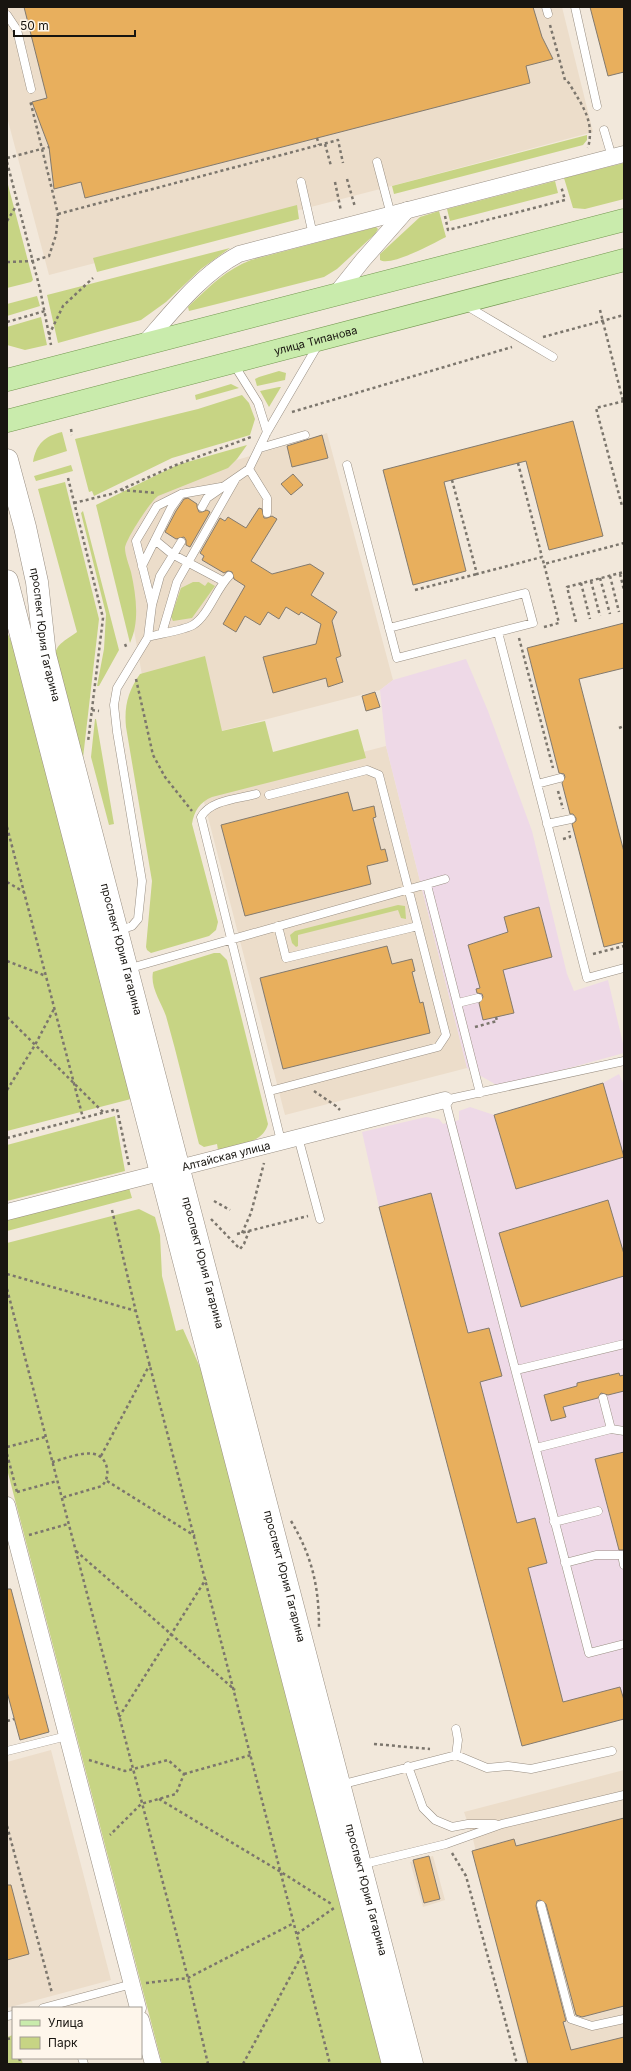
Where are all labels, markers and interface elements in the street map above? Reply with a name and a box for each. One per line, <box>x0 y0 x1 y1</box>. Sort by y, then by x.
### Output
scale bar <box>14 12 135 38</box>
text: 50 m <box>20 18 49 33</box>
street label: улица Типанова <box>272 323 359 358</box>
street label: проспект Юрия Гагарина <box>27 566 64 703</box>
street label: проспект Юрия Гагарина <box>98 882 145 1016</box>
street label: Алтайская улица <box>180 1138 272 1174</box>
street label: проспект Юрия Гагарина <box>179 1195 227 1330</box>
street label: проспект Юрия Гагарина <box>261 1509 309 1644</box>
street label: проспект Юрия Гагарина <box>343 1822 390 1957</box>
legend <box>12 2007 142 2059</box>
text: Улица <box>48 2015 83 2030</box>
text: Парк <box>48 2035 78 2050</box>

